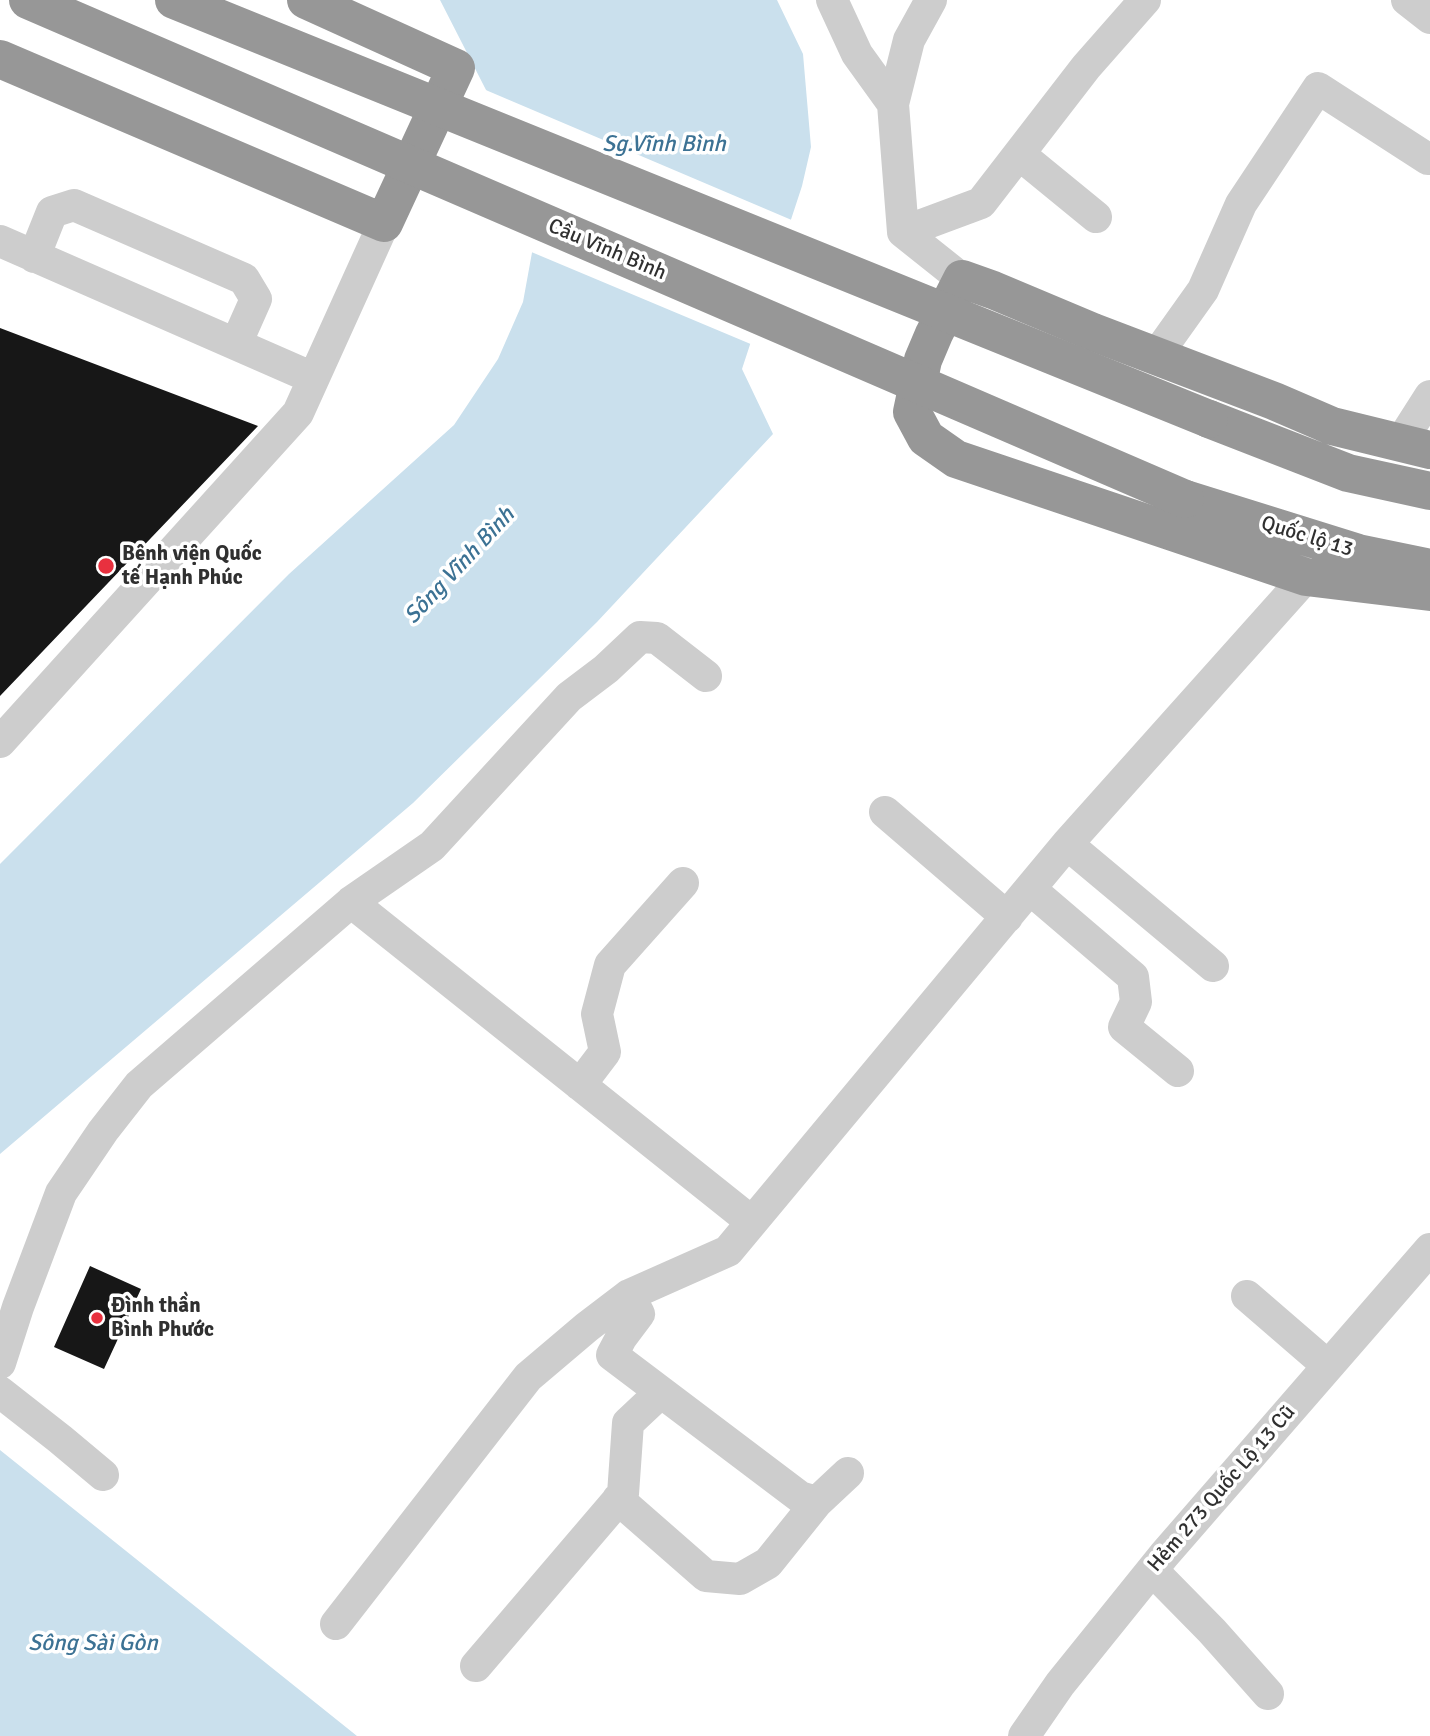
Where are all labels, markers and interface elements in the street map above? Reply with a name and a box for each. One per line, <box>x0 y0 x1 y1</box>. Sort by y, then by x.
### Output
water label: Sg.Vĩnh Bình <box>602 131 726 159</box>
street label: Cầu Vĩnh Bình <box>544 214 670 286</box>
water label: Sông Vĩnh Bình <box>399 502 521 630</box>
street label: Quốc lộ 13 <box>1258 511 1356 563</box>
place label: Bệnh viện Quốc tế Hạnh Phúc <box>122 541 262 591</box>
marker: Bệnh viện Quốc tế Hạnh Phúc <box>96 556 116 576</box>
place label: Đình thần Bình Phước <box>111 1293 214 1343</box>
marker: Đình thần Bình Phước <box>89 1310 105 1326</box>
street label: Hẻm 273 Quốc Lộ 13 Cũ <box>1143 1401 1301 1577</box>
water label: Sông Sài Gòn <box>28 1630 158 1658</box>

